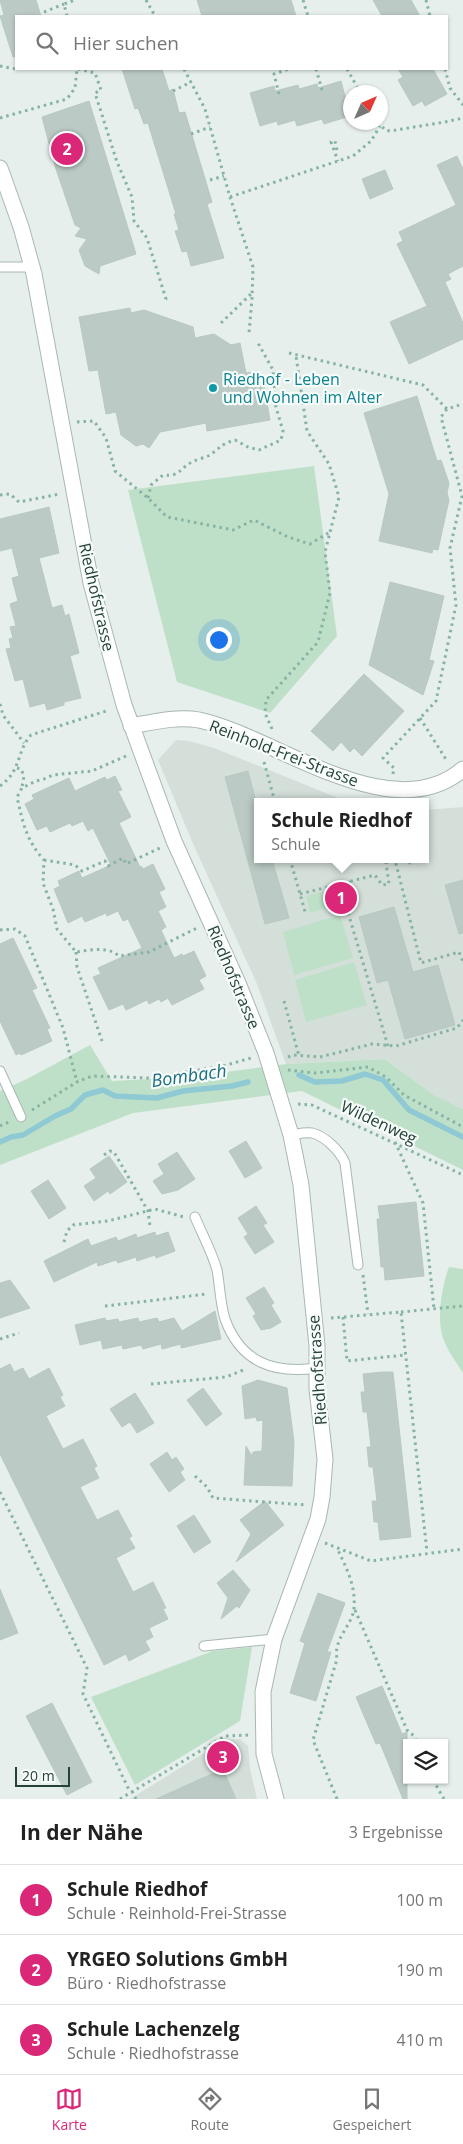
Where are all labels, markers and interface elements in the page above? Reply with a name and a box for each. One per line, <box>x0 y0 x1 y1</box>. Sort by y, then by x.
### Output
search box <box>15 15 448 70</box>
icon: search <box>33 29 61 57</box>
text: Hier suchen <box>73 30 179 56</box>
north arrow <box>343 85 388 130</box>
pin: 2 <box>51 130 83 168</box>
place label: Riedhof - Leben und Wohnen im Alter <box>223 368 382 408</box>
marker: Riedhof - Leben und Wohnen im Alter <box>207 382 219 394</box>
street label: Riedhofstrasse <box>74 541 120 653</box>
your location <box>206 627 232 653</box>
street label: Reinhold-Frei-Strasse <box>206 714 362 792</box>
popup <box>254 798 429 863</box>
text: Schule Riedhof <box>271 807 412 833</box>
text: Schule <box>271 833 320 855</box>
pin: 1 <box>325 879 357 917</box>
street label: Riedhofstrasse <box>202 922 266 1032</box>
water label: Bombach <box>150 1058 228 1092</box>
street label: Wildenweg <box>337 1095 421 1149</box>
street label: Riedhofstrasse <box>302 1314 332 1426</box>
pin: 3 <box>207 1738 239 1776</box>
map controls <box>403 1739 448 1784</box>
button: layers <box>403 1739 448 1784</box>
scale bar <box>15 1764 70 1787</box>
text: 20 m <box>22 1766 55 1785</box>
text: In der Nähe <box>20 1818 143 1846</box>
text: 3 Ergebnisse <box>349 1821 443 1843</box>
text: Schule Riedhof <box>67 1876 207 1902</box>
text: 1 <box>31 1889 41 1911</box>
text: 100 m <box>397 1889 443 1911</box>
text: Schule · Reinhold-Frei-Strasse <box>67 1902 287 1924</box>
text: YRGEO Solutions GmbH <box>67 1946 288 1972</box>
text: 2 <box>31 1959 41 1981</box>
text: 190 m <box>397 1959 443 1981</box>
text: Büro · Riedhofstrasse <box>67 1972 226 1994</box>
text: Schule Lachenzelg <box>67 2016 239 2042</box>
text: 3 <box>31 2029 41 2051</box>
text: 410 m <box>397 2029 443 2051</box>
text: Schule · Riedhofstrasse <box>67 2042 239 2064</box>
tab: Karte <box>52 2085 87 2134</box>
tab: Route <box>190 2085 229 2134</box>
tab: Gespeichert <box>333 2085 411 2134</box>

